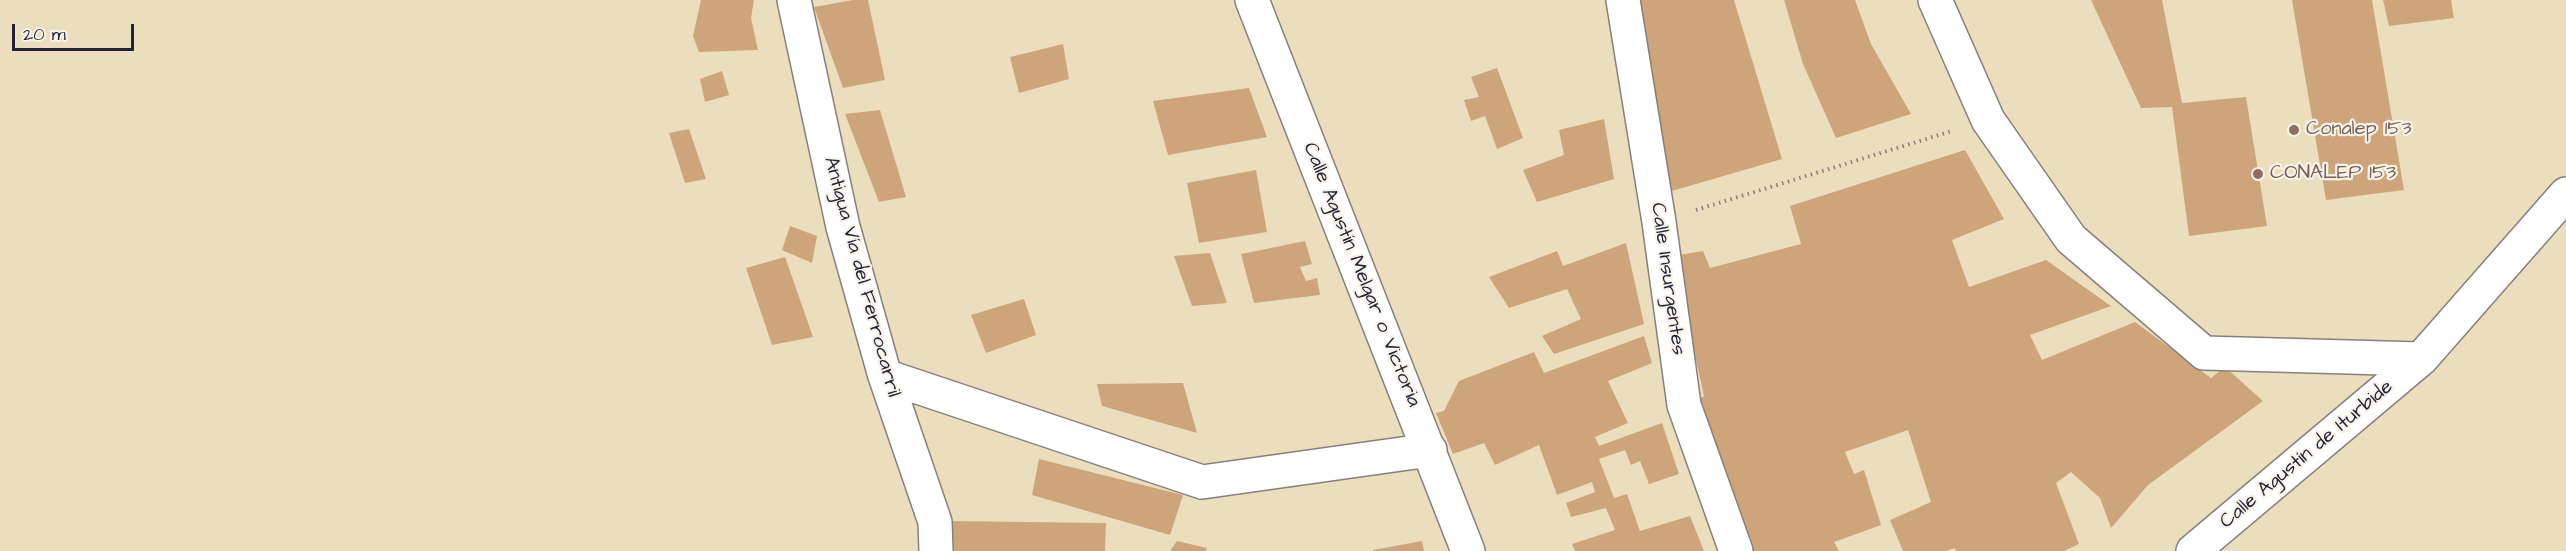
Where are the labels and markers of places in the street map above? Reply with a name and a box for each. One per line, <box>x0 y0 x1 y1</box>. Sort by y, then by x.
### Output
place label: Conalep 153 <box>2306 118 2412 142</box>
marker: Conalep 153 <box>2287 123 2301 137</box>
place label: CONALEP 153 <box>2270 162 2396 186</box>
marker: CONALEP 153 <box>2251 167 2265 181</box>

